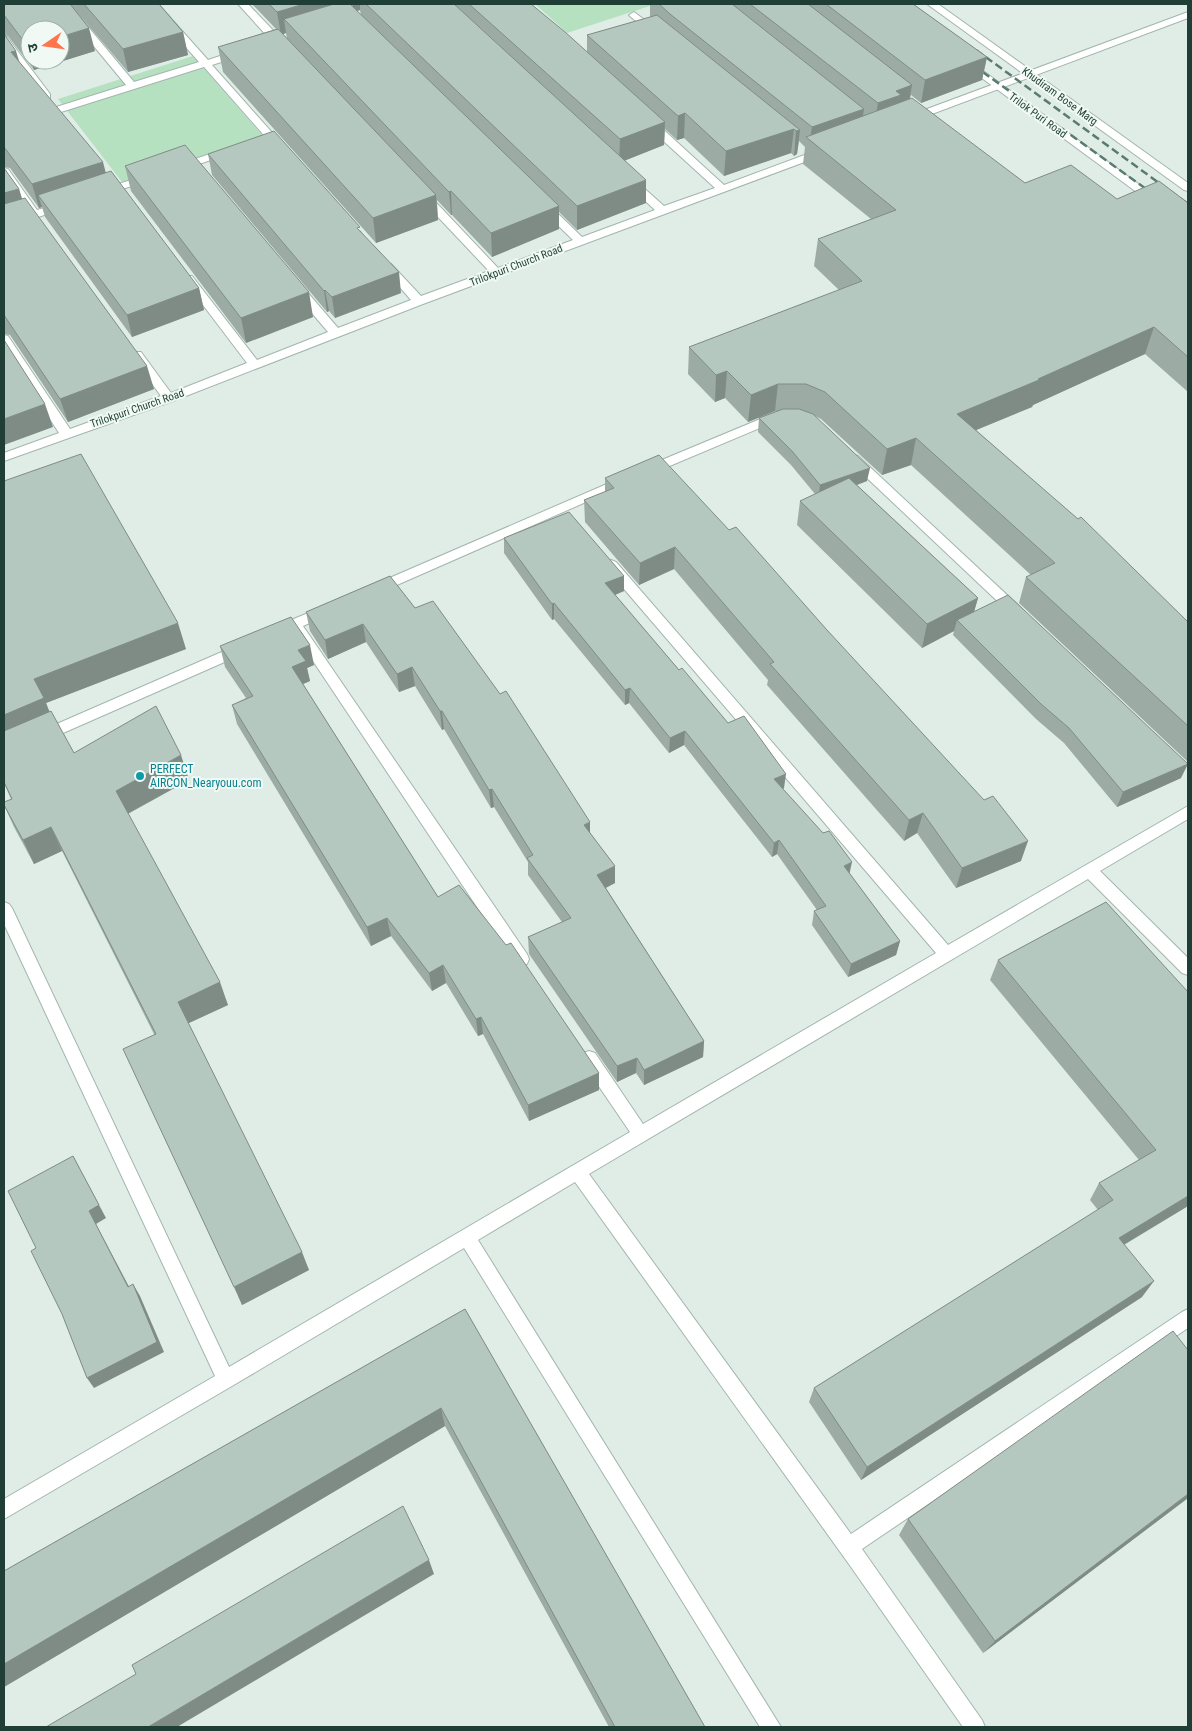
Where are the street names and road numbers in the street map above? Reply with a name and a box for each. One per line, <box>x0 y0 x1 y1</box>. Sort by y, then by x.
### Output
street label: Khudiram Bose Marg <box>1019 65 1100 128</box>
street label: Trilok Puri Road <box>1006 90 1069 141</box>
street label: Trilokpuri Church Road <box>468 242 564 289</box>
street label: Trilokpuri Church Road <box>88 386 186 431</box>

